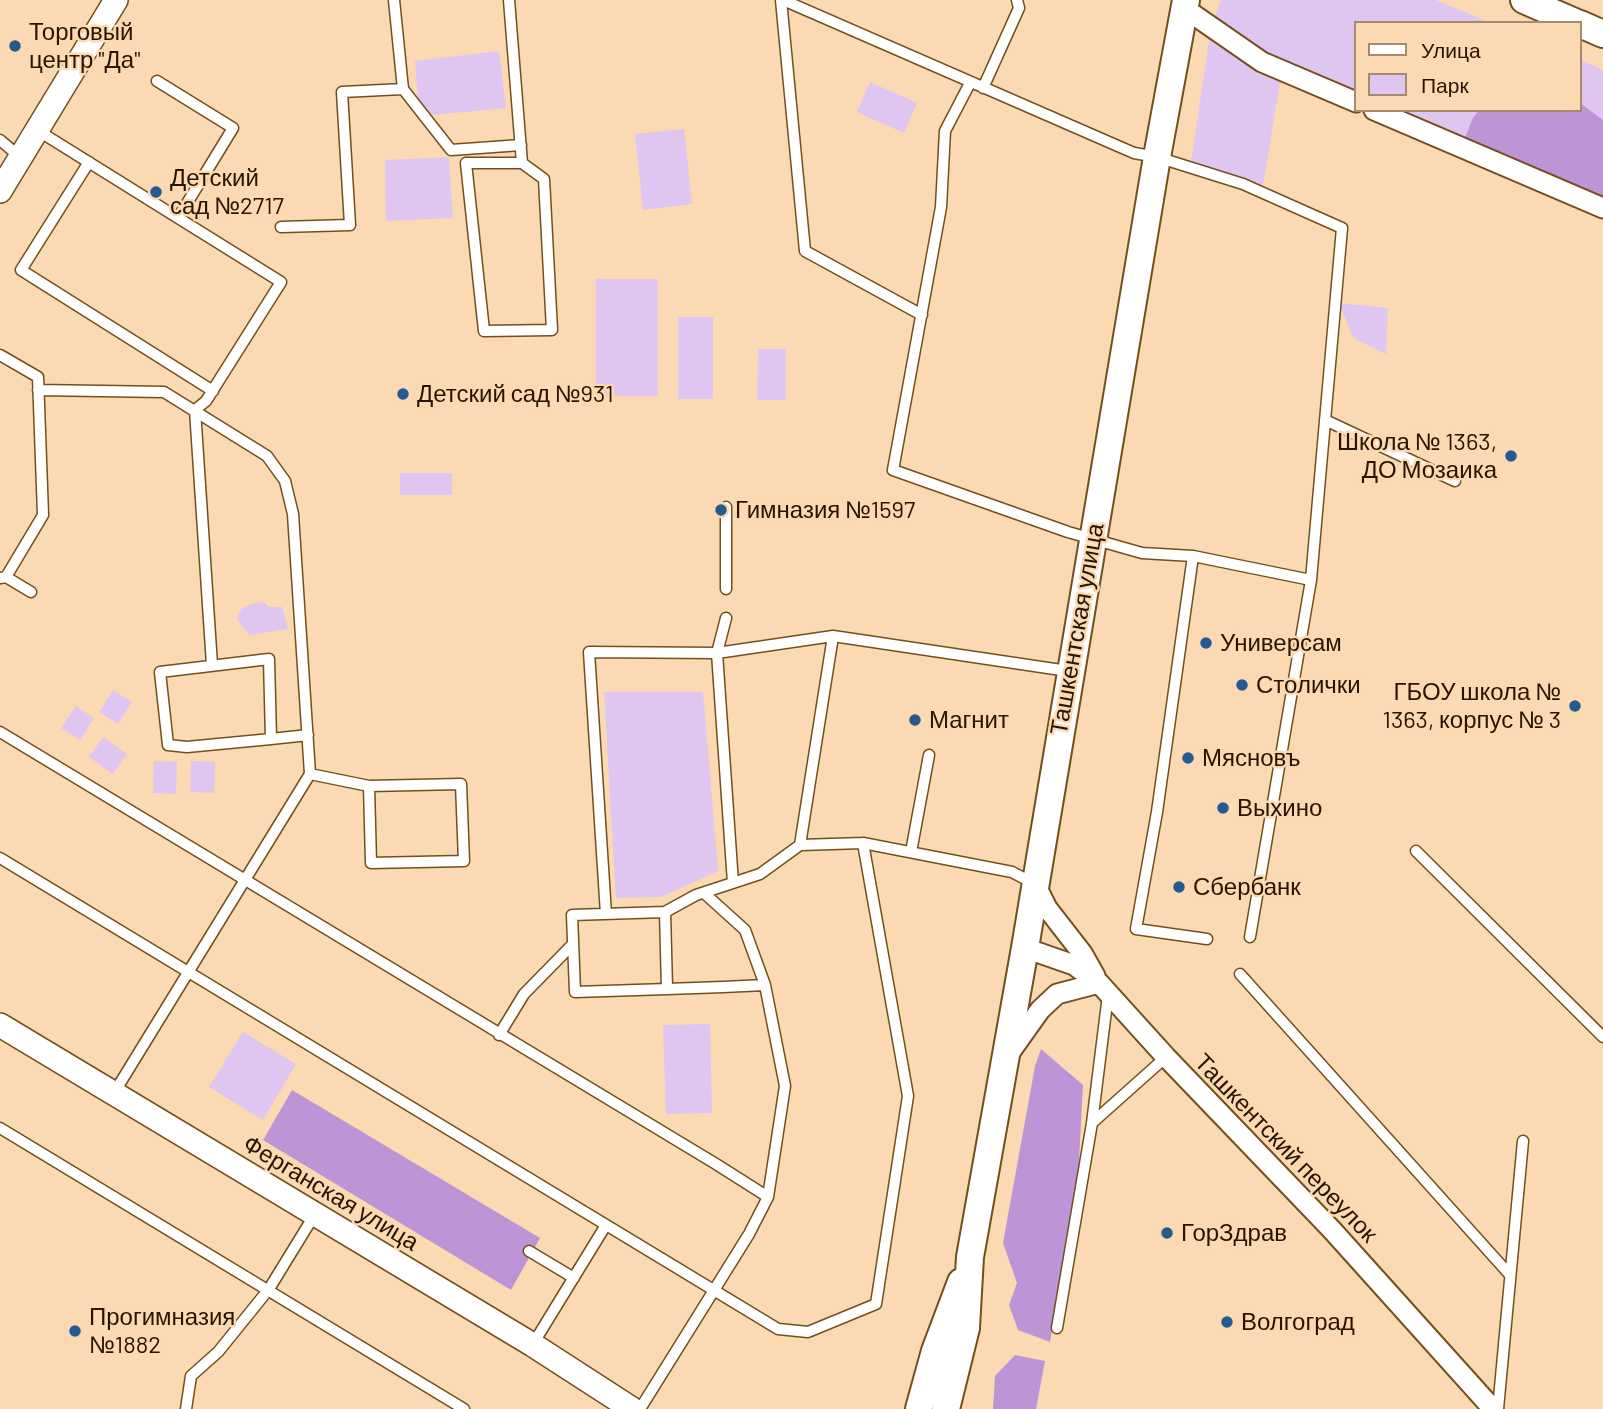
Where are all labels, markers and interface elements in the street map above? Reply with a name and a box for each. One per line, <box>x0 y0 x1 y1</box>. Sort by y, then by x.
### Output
place label: Торговый центр "Да" <box>29 18 140 74</box>
legend <box>1354 21 1582 112</box>
text: Улица <box>1421 37 1481 62</box>
marker: Торговый центр "Да" <box>7 38 23 54</box>
text: Парк <box>1421 72 1469 97</box>
place label: Детский сад №2717 <box>170 164 284 220</box>
marker: Детский сад №2717 <box>148 184 164 200</box>
place label: Детский сад №931 <box>417 380 614 408</box>
marker: Детский сад №931 <box>395 386 411 402</box>
place label: Школа № 1363, ДО Мозаика <box>1337 428 1497 484</box>
marker: Школа № 1363, ДО Мозаика <box>1503 448 1519 464</box>
place label: Гимназия №1597 <box>735 496 915 524</box>
marker: Гимназия №1597 <box>713 502 729 518</box>
street label: Ташкентская улица <box>1044 521 1110 737</box>
place label: Универсам <box>1220 629 1342 657</box>
marker: Универсам <box>1198 635 1214 651</box>
place label: Столички <box>1256 671 1361 699</box>
marker: Столички <box>1234 677 1250 693</box>
place label: ГБОУ школа № 1363, корпус № 3 <box>1382 678 1561 734</box>
marker: ГБОУ школа № 1363, корпус № 3 <box>1567 698 1583 714</box>
place label: Магнит <box>929 706 1009 734</box>
marker: Магнит <box>907 712 923 728</box>
place label: Мясновъ <box>1202 744 1301 772</box>
marker: Мясновъ <box>1180 750 1196 766</box>
place label: Выхино <box>1237 794 1322 822</box>
marker: Выхино <box>1215 800 1231 816</box>
place label: Сбербанк <box>1193 873 1301 901</box>
marker: Сбербанк <box>1171 879 1187 895</box>
street label: Ташкентский переулок <box>1189 1048 1383 1248</box>
street label: Ферганская улица <box>238 1129 424 1257</box>
place label: ГорЗдрав <box>1181 1219 1287 1247</box>
marker: ГорЗдрав <box>1159 1225 1175 1241</box>
place label: Прогимназия №1882 <box>89 1303 235 1359</box>
place label: Волгоград <box>1241 1308 1355 1336</box>
marker: Волгоград <box>1219 1314 1235 1330</box>
marker: Прогимназия №1882 <box>67 1323 83 1339</box>

